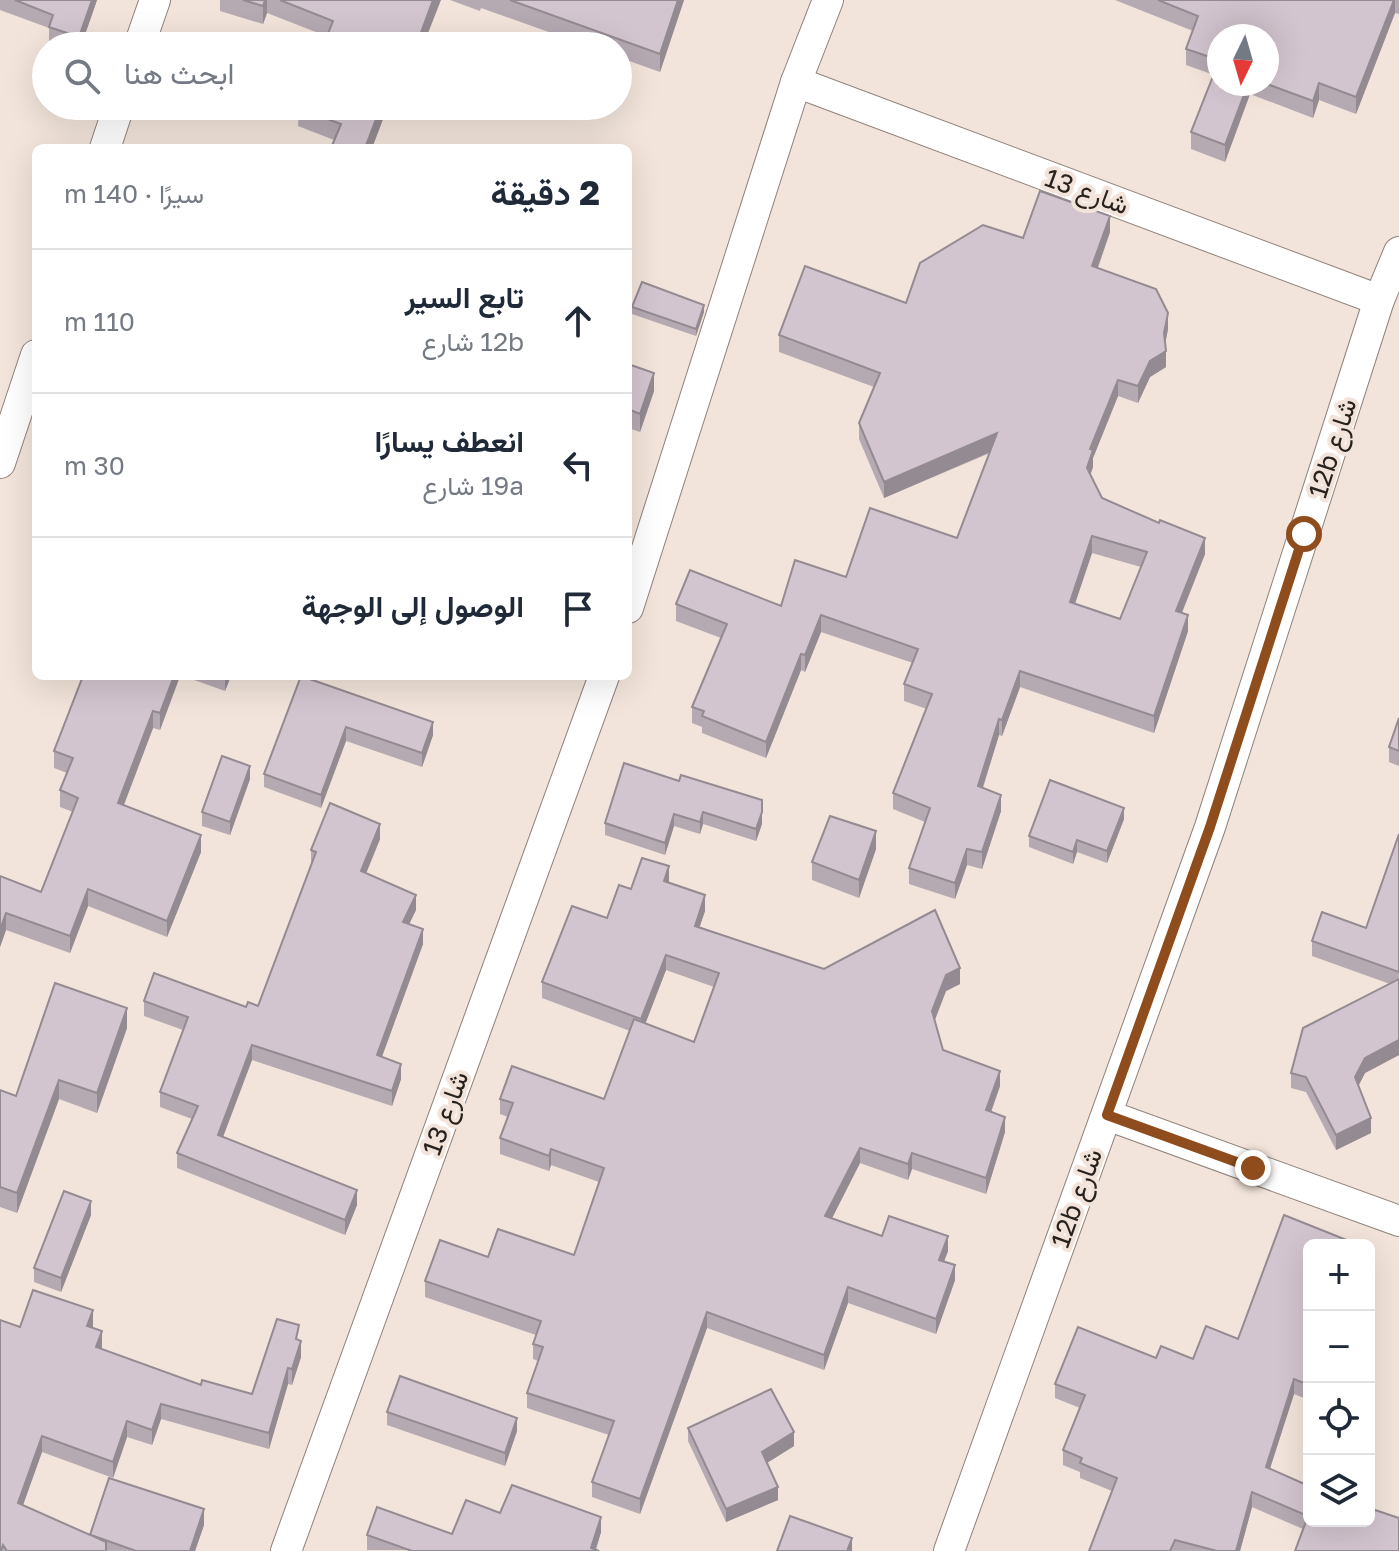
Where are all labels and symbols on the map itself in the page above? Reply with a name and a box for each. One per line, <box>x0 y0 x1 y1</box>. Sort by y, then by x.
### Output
north arrow <box>1207 24 1279 96</box>
street label: شارع 13 <box>1040 162 1133 223</box>
street label: 12b شارع <box>1301 394 1365 502</box>
route start <box>1286 516 1322 552</box>
street label: شارع 13 <box>416 1067 477 1160</box>
street label: 12b شارع <box>1044 1145 1111 1252</box>
route end <box>1235 1150 1271 1186</box>

